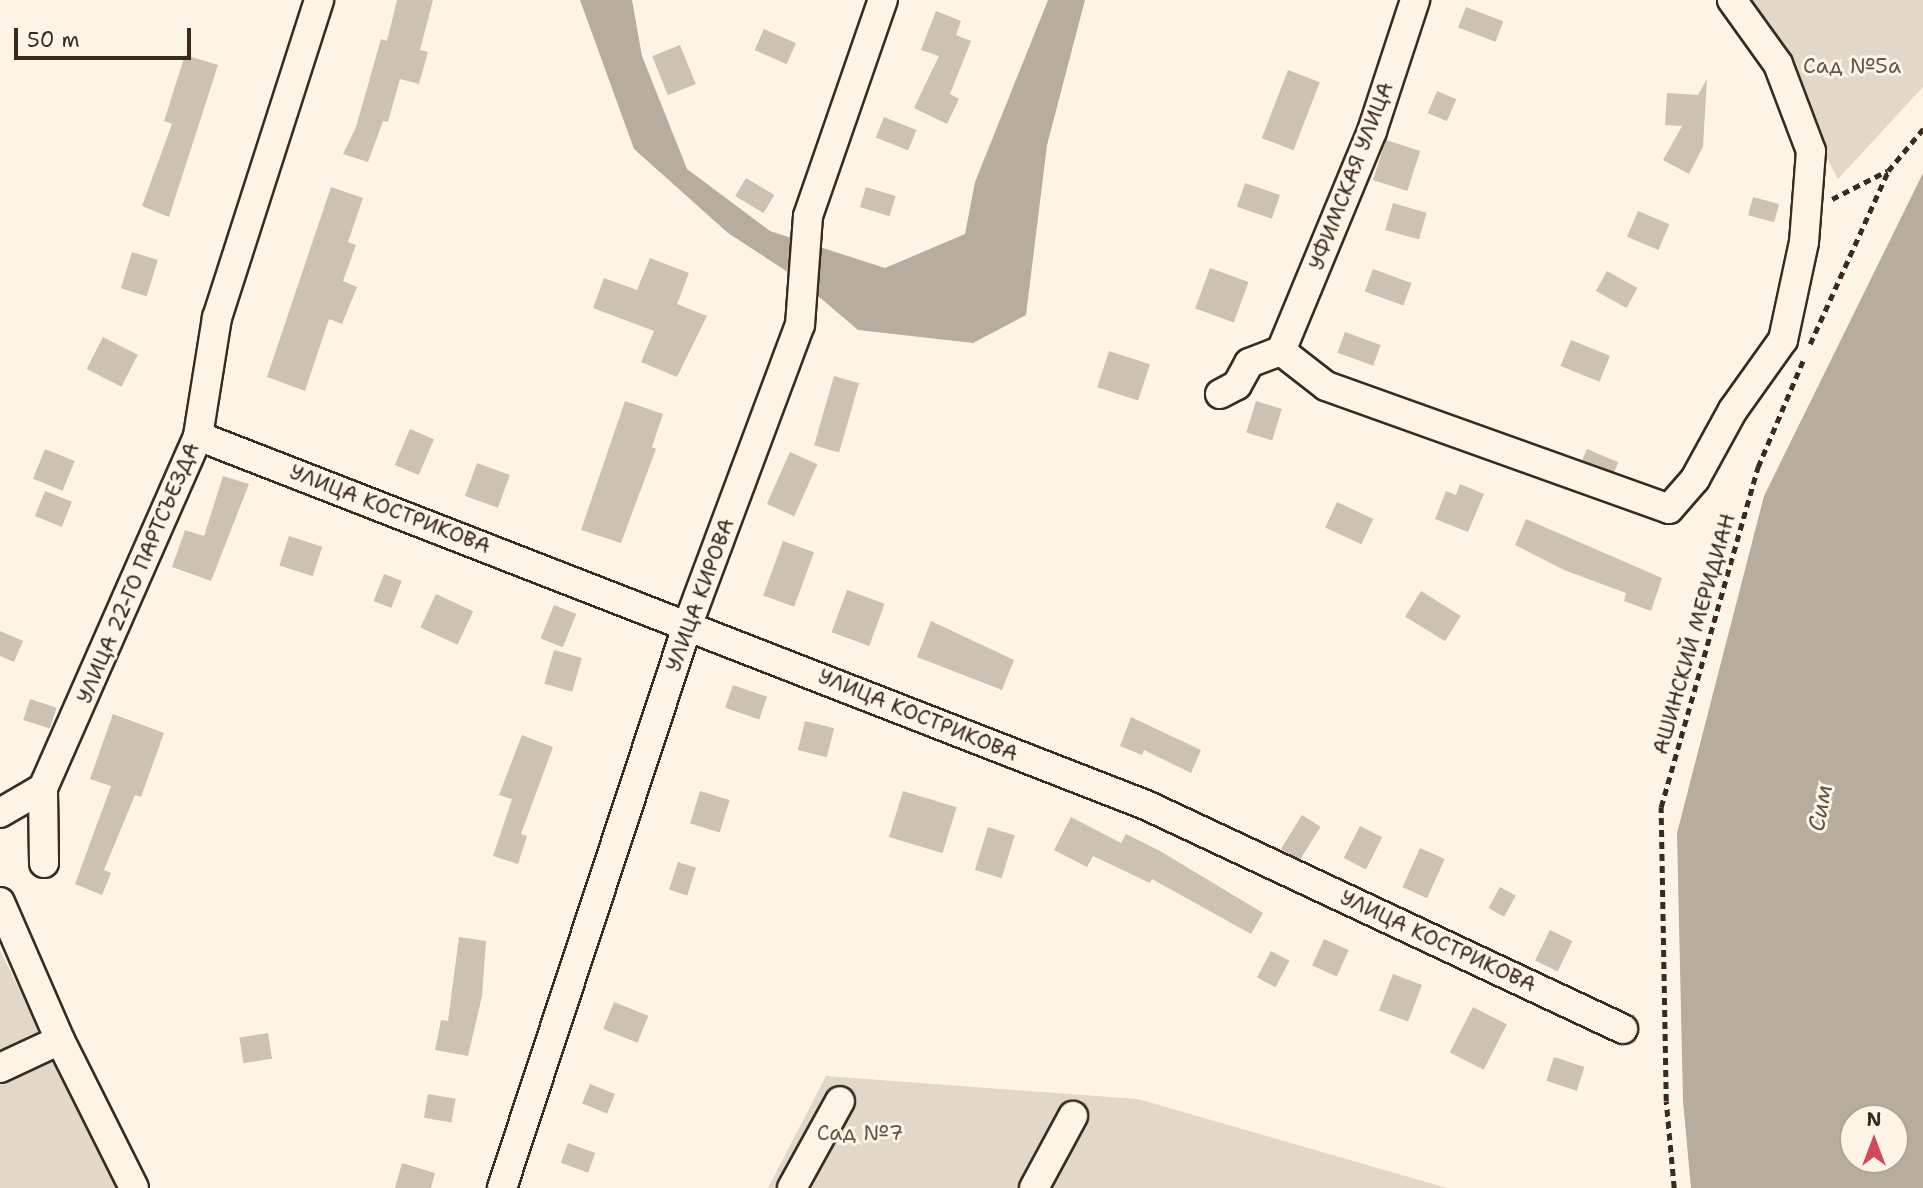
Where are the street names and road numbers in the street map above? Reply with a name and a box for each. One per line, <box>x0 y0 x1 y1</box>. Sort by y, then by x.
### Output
street label: УФИМСКАЯ УЛИЦА <box>1304 79 1398 273</box>
street label: УЛИЦА 22-ГО ПАРТСЪЕЗДА <box>72 439 204 707</box>
street label: УЛИЦА КОСТРИКОВА <box>286 459 494 559</box>
street label: АШИНСКИЙ МЕРИДИАН <box>1647 511 1741 757</box>
street label: УЛИЦА КИРОВА <box>661 515 739 675</box>
street label: УЛИЦА КОСТРИКОВА <box>815 663 1021 767</box>
street label: УЛИЦА КОСТРИКОВА <box>1336 885 1540 997</box>

